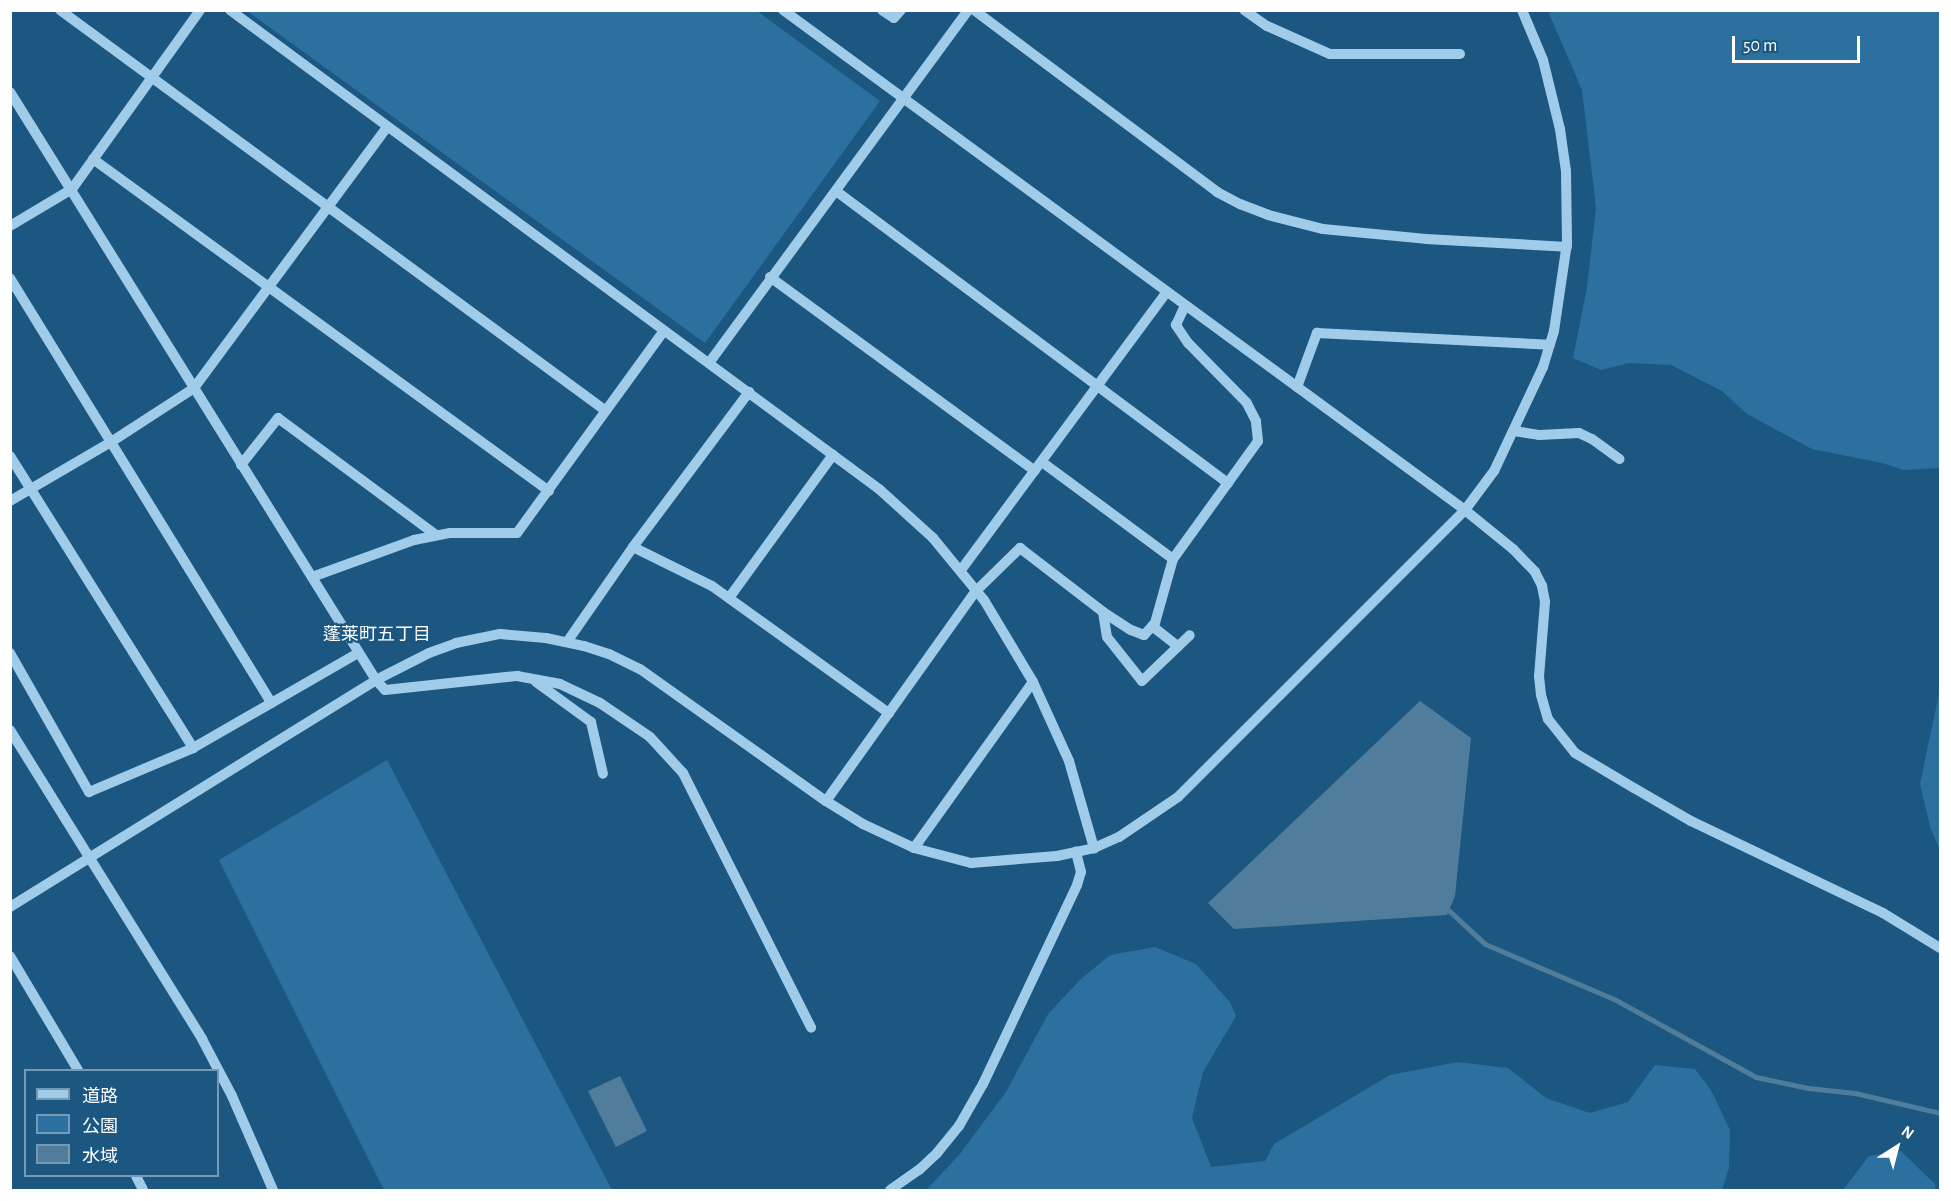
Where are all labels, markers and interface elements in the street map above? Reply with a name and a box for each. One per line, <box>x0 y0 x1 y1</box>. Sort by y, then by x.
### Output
scale bar <box>1735 24 1862 62</box>
text: 50 m <box>1743 37 1777 55</box>
district label: 蓬莱町五丁目 <box>323 624 431 646</box>
legend <box>24 1069 219 1177</box>
text: 道路 <box>82 1088 118 1106</box>
north arrow <box>1867 1117 1927 1177</box>
text: 公園 <box>82 1118 118 1136</box>
text: N <box>1898 1123 1917 1142</box>
text: 水域 <box>82 1148 118 1166</box>

